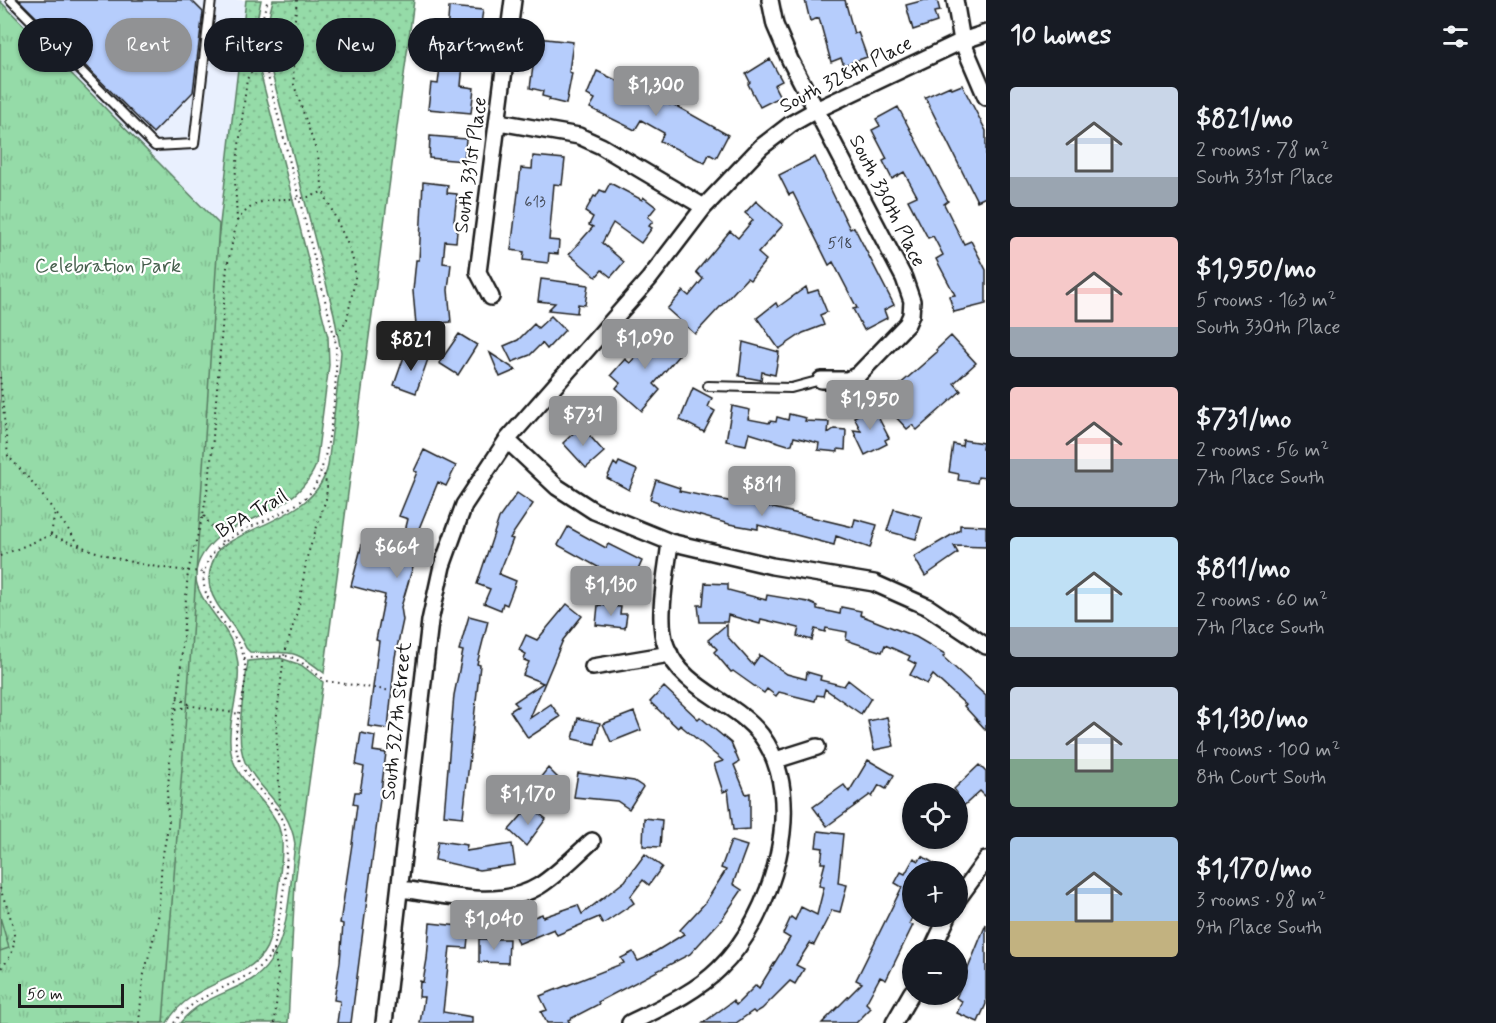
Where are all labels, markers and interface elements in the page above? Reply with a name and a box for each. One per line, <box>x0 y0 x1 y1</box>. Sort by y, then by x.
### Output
chip: Buy <box>18 18 93 72</box>
chip: Rent <box>105 18 192 72</box>
chip: Filters <box>204 18 304 72</box>
chip: New <box>316 18 396 72</box>
chip: Apartment <box>408 18 545 72</box>
text: 10 homes <box>1010 19 1111 53</box>
icon: filters <box>1439 20 1472 53</box>
street label: South 328th Place <box>775 30 917 120</box>
pin: $1,300 <box>607 66 705 117</box>
text: $1,300 <box>628 72 684 99</box>
street label: South 331st Place <box>448 95 494 235</box>
text: $821/mo <box>1196 103 1293 137</box>
icon: home <box>1058 111 1130 183</box>
street label: South 330th Place <box>842 130 932 272</box>
text: 2 rooms · 78 m² <box>1196 137 1329 164</box>
text: South 331st Place <box>1196 164 1333 191</box>
house number: 613 <box>524 192 546 213</box>
house number: 518 <box>827 233 853 254</box>
park label: Celebration Park <box>35 253 181 280</box>
text: $1,950/mo <box>1196 253 1316 287</box>
icon: home <box>1058 261 1130 333</box>
text: 5 rooms · 163 m² <box>1196 287 1336 314</box>
text: South 330th Place <box>1196 314 1341 341</box>
pin: $1,090 <box>596 319 694 370</box>
pin: $821 <box>375 321 447 372</box>
text: $1,090 <box>616 325 674 352</box>
text: $821 <box>390 327 432 354</box>
pin: $1,950 <box>821 380 919 431</box>
text: $1,950 <box>840 386 900 413</box>
pin: $731 <box>547 396 619 447</box>
text: $731 <box>563 402 603 429</box>
text: $731/mo <box>1196 403 1291 437</box>
icon: home <box>1058 411 1130 483</box>
text: 2 rooms · 56 m² <box>1196 437 1329 464</box>
text: 7th Place South <box>1196 464 1325 491</box>
pin: $811 <box>726 466 798 517</box>
text: $811 <box>742 472 782 499</box>
street label: BPA Trail <box>211 483 293 545</box>
pin: $664 <box>361 528 433 579</box>
text: $664 <box>375 534 419 561</box>
text: $811/mo <box>1196 553 1290 587</box>
icon: home <box>1058 561 1130 633</box>
pin: $1,130 <box>562 566 660 617</box>
text: $1,130 <box>585 572 637 599</box>
text: 2 rooms · 60 m² <box>1196 587 1328 614</box>
text: 7th Place South <box>1196 614 1325 641</box>
street label: South 327th Street <box>375 640 419 802</box>
text: $1,130/mo <box>1196 703 1308 737</box>
icon: home <box>1058 711 1130 783</box>
text: 4 rooms · 100 m² <box>1196 737 1340 764</box>
text: 8th Court South <box>1196 764 1326 791</box>
pin: $1,170 <box>479 775 577 826</box>
text: $1,170 <box>500 781 556 808</box>
map controls <box>902 783 968 1005</box>
button: locate <box>902 783 968 849</box>
text: $1,170/mo <box>1196 853 1312 887</box>
button: + <box>902 861 968 927</box>
icon: home <box>1058 861 1130 933</box>
text: 3 rooms · 98 m² <box>1196 887 1326 914</box>
pin: $1,040 <box>445 900 543 951</box>
text: $1,040 <box>464 906 524 933</box>
text: 9th Place South <box>1196 914 1322 941</box>
button: − <box>902 939 968 1005</box>
scale bar <box>18 981 124 1008</box>
text: 50 m <box>27 984 63 1005</box>

